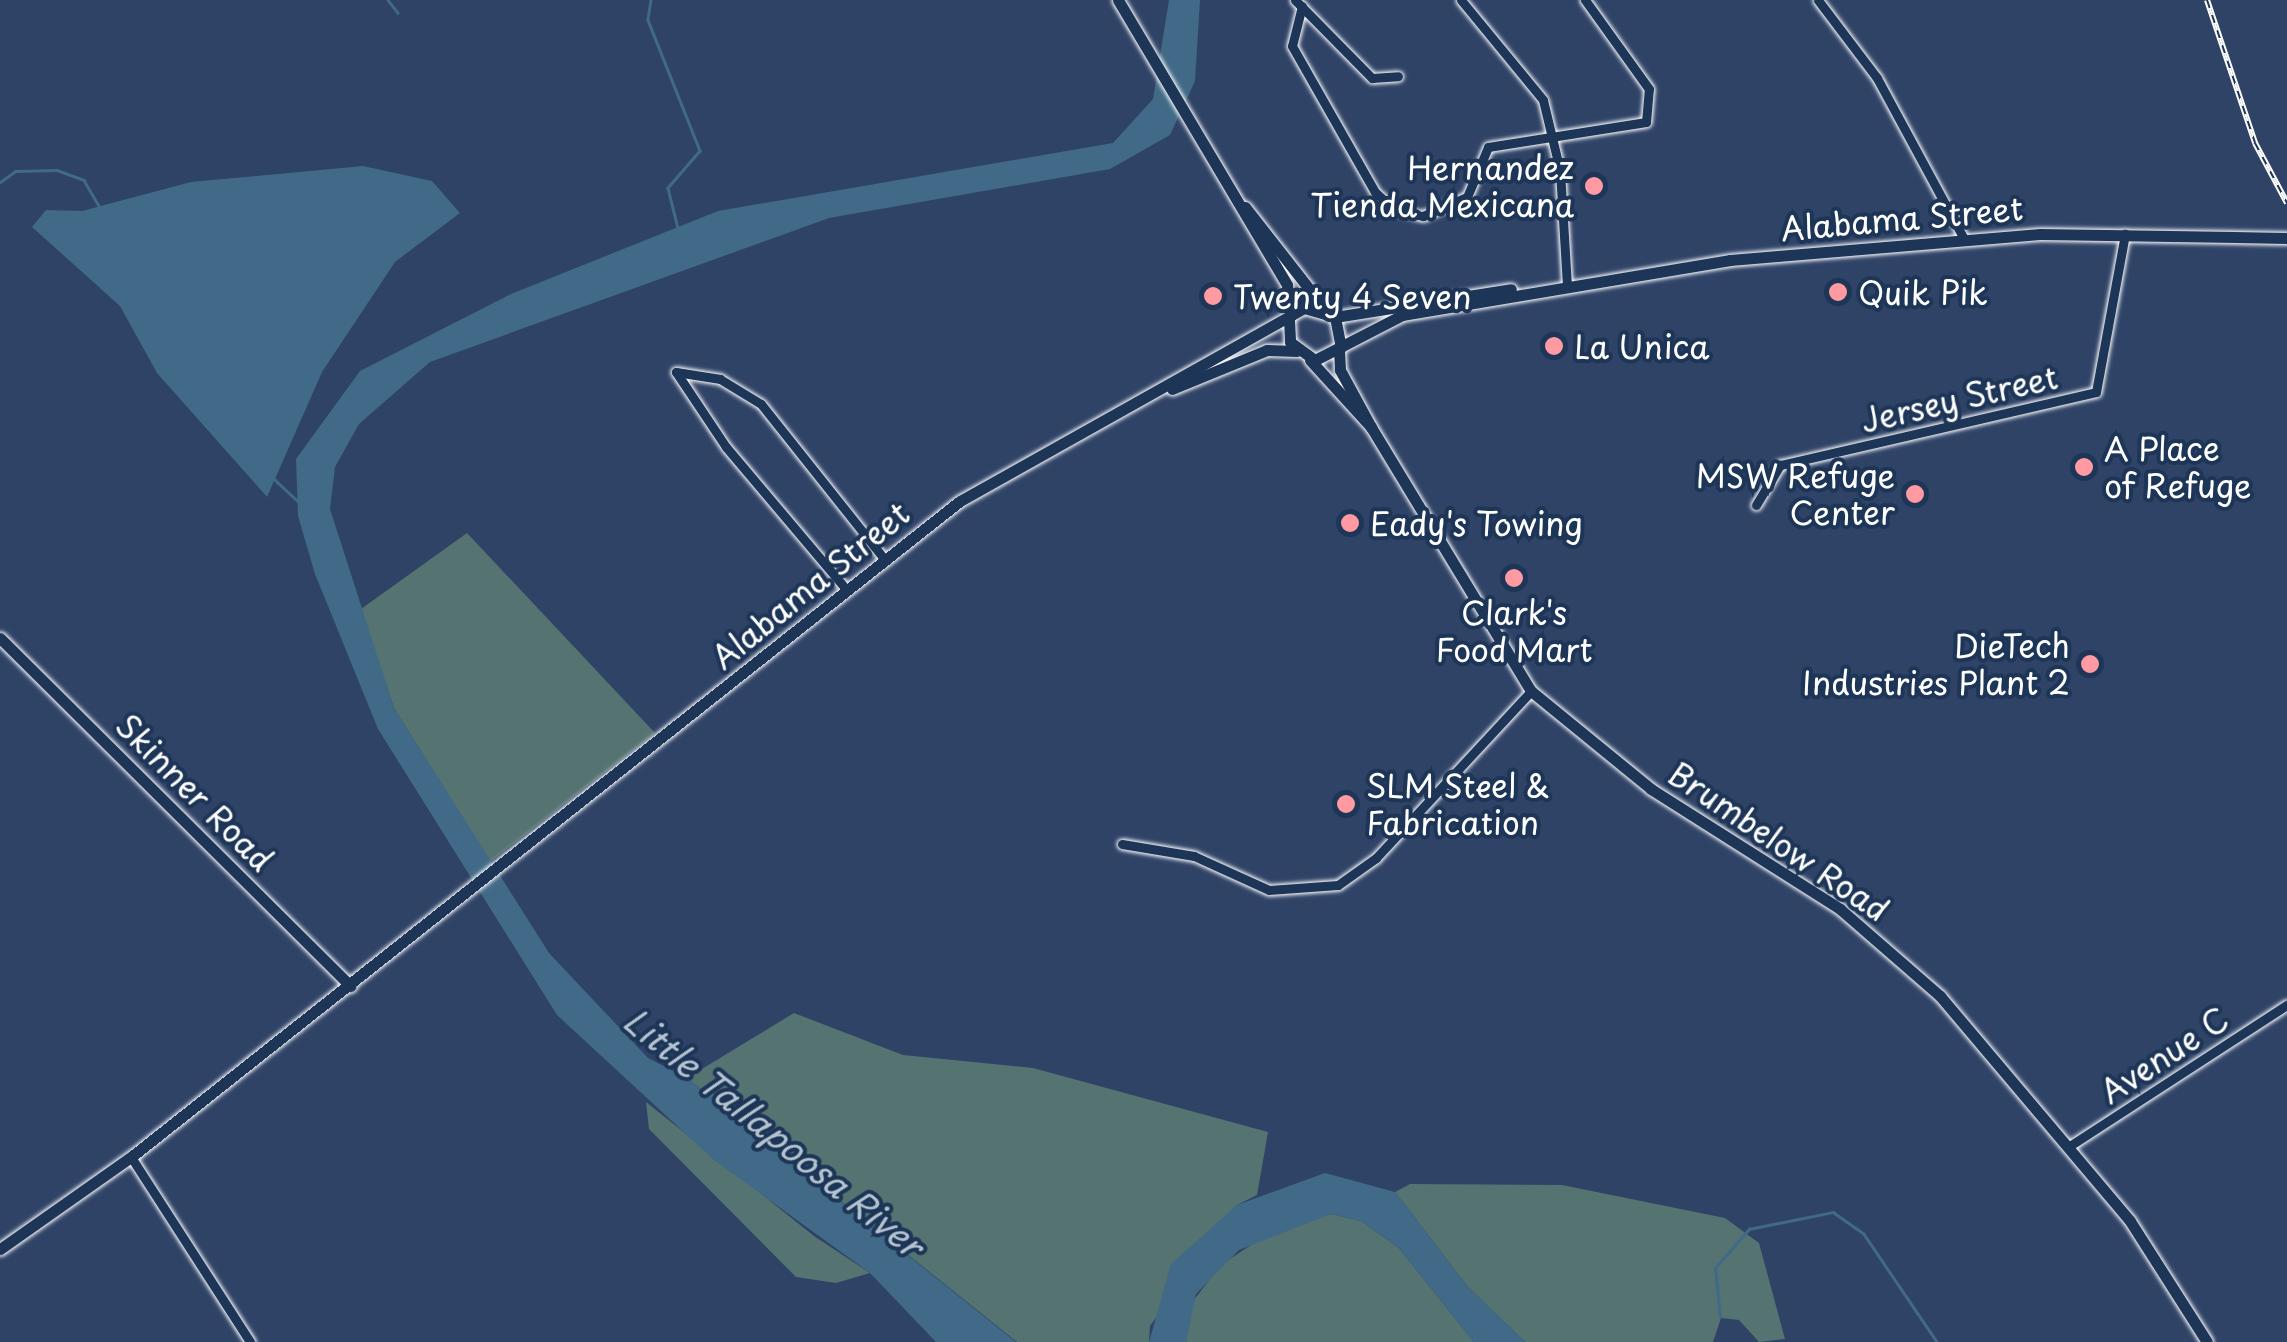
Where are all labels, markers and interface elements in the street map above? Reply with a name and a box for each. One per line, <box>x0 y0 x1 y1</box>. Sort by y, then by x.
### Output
place label: Hernandez Tienda Mexicana <box>1312 149 1574 224</box>
marker: Hernandez Tienda Mexicana <box>1583 175 1605 197</box>
street label: Alabama Street <box>1778 188 2026 248</box>
place label: Quik Pik <box>1858 273 1989 311</box>
place label: Twenty 4 Seven <box>1233 277 1474 315</box>
marker: Quik Pik <box>1827 281 1849 303</box>
marker: Twenty 4 Seven <box>1202 285 1224 307</box>
place label: La Unica <box>1574 327 1713 365</box>
marker: La Unica <box>1543 335 1565 357</box>
street label: Jersey Street <box>1855 356 2063 440</box>
place label: A Place of Refuge <box>2104 430 2250 505</box>
marker: A Place of Refuge <box>2073 456 2095 478</box>
place label: MSW Refuge Center <box>1696 457 1895 532</box>
marker: MSW Refuge Center <box>1904 483 1926 505</box>
street label: Alabama Street <box>703 493 917 677</box>
place label: Eady's Towing <box>1370 504 1585 542</box>
marker: Eady's Towing <box>1339 512 1361 534</box>
marker: Clark's Food Mart <box>1503 567 1525 589</box>
place label: Clark's Food Mart <box>1434 594 1594 669</box>
place label: DieTech Industries Plant 2 <box>1800 627 2070 702</box>
marker: DieTech Industries Plant 2 <box>2079 653 2101 675</box>
street label: Skinner Road <box>108 705 282 879</box>
street label: Brumbelow Road <box>1662 753 1896 929</box>
place label: SLM Steel & Fabrication <box>1366 767 1556 842</box>
marker: SLM Steel & Fabrication <box>1335 793 1357 815</box>
water label: Little Tallapoosa River <box>615 997 933 1267</box>
street label: Avenue C <box>2093 1000 2235 1110</box>

